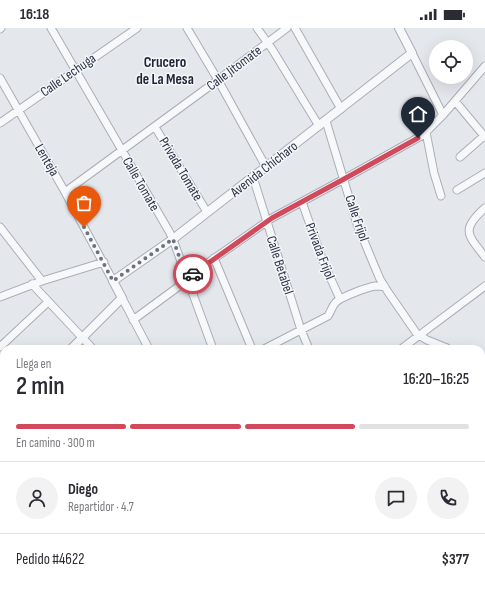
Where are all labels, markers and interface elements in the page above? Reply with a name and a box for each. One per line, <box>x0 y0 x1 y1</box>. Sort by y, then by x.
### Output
text: 16:18 <box>20 5 49 24</box>
map controls <box>429 40 473 84</box>
button: locate <box>429 40 473 84</box>
street label: Calle Jitomate <box>203 42 265 94</box>
street label: Calle Lechuga <box>37 50 99 100</box>
district label: Crucero de La Mesa <box>136 53 194 89</box>
pin <box>401 97 435 138</box>
icon: home <box>407 103 429 125</box>
street label: Privada Tomate <box>155 134 207 204</box>
street label: Avenida Chícharo <box>226 137 301 201</box>
street label: Lenteja <box>31 141 63 179</box>
street label: Calle Tomate <box>119 154 163 214</box>
pin <box>67 186 101 227</box>
icon: bag <box>73 192 95 214</box>
street label: Calle Frijol <box>341 193 373 243</box>
street label: Privada Frijol <box>301 220 339 282</box>
street label: Calle Betabel <box>263 234 297 296</box>
courier <box>173 254 213 294</box>
icon: car <box>182 263 204 285</box>
text: Llega en <box>16 356 51 372</box>
text: 16:20–16:25 <box>403 370 469 389</box>
text: 2 min <box>16 371 65 402</box>
text: En camino · 300 m <box>16 435 95 451</box>
button: person <box>16 477 58 519</box>
button: chat <box>375 477 417 519</box>
button: phone <box>427 477 469 519</box>
text: Diego <box>68 480 98 499</box>
text: Repartidor · 4.7 <box>68 499 134 515</box>
text: Pedido #4622 <box>16 550 84 569</box>
text: $377 <box>441 550 469 569</box>

